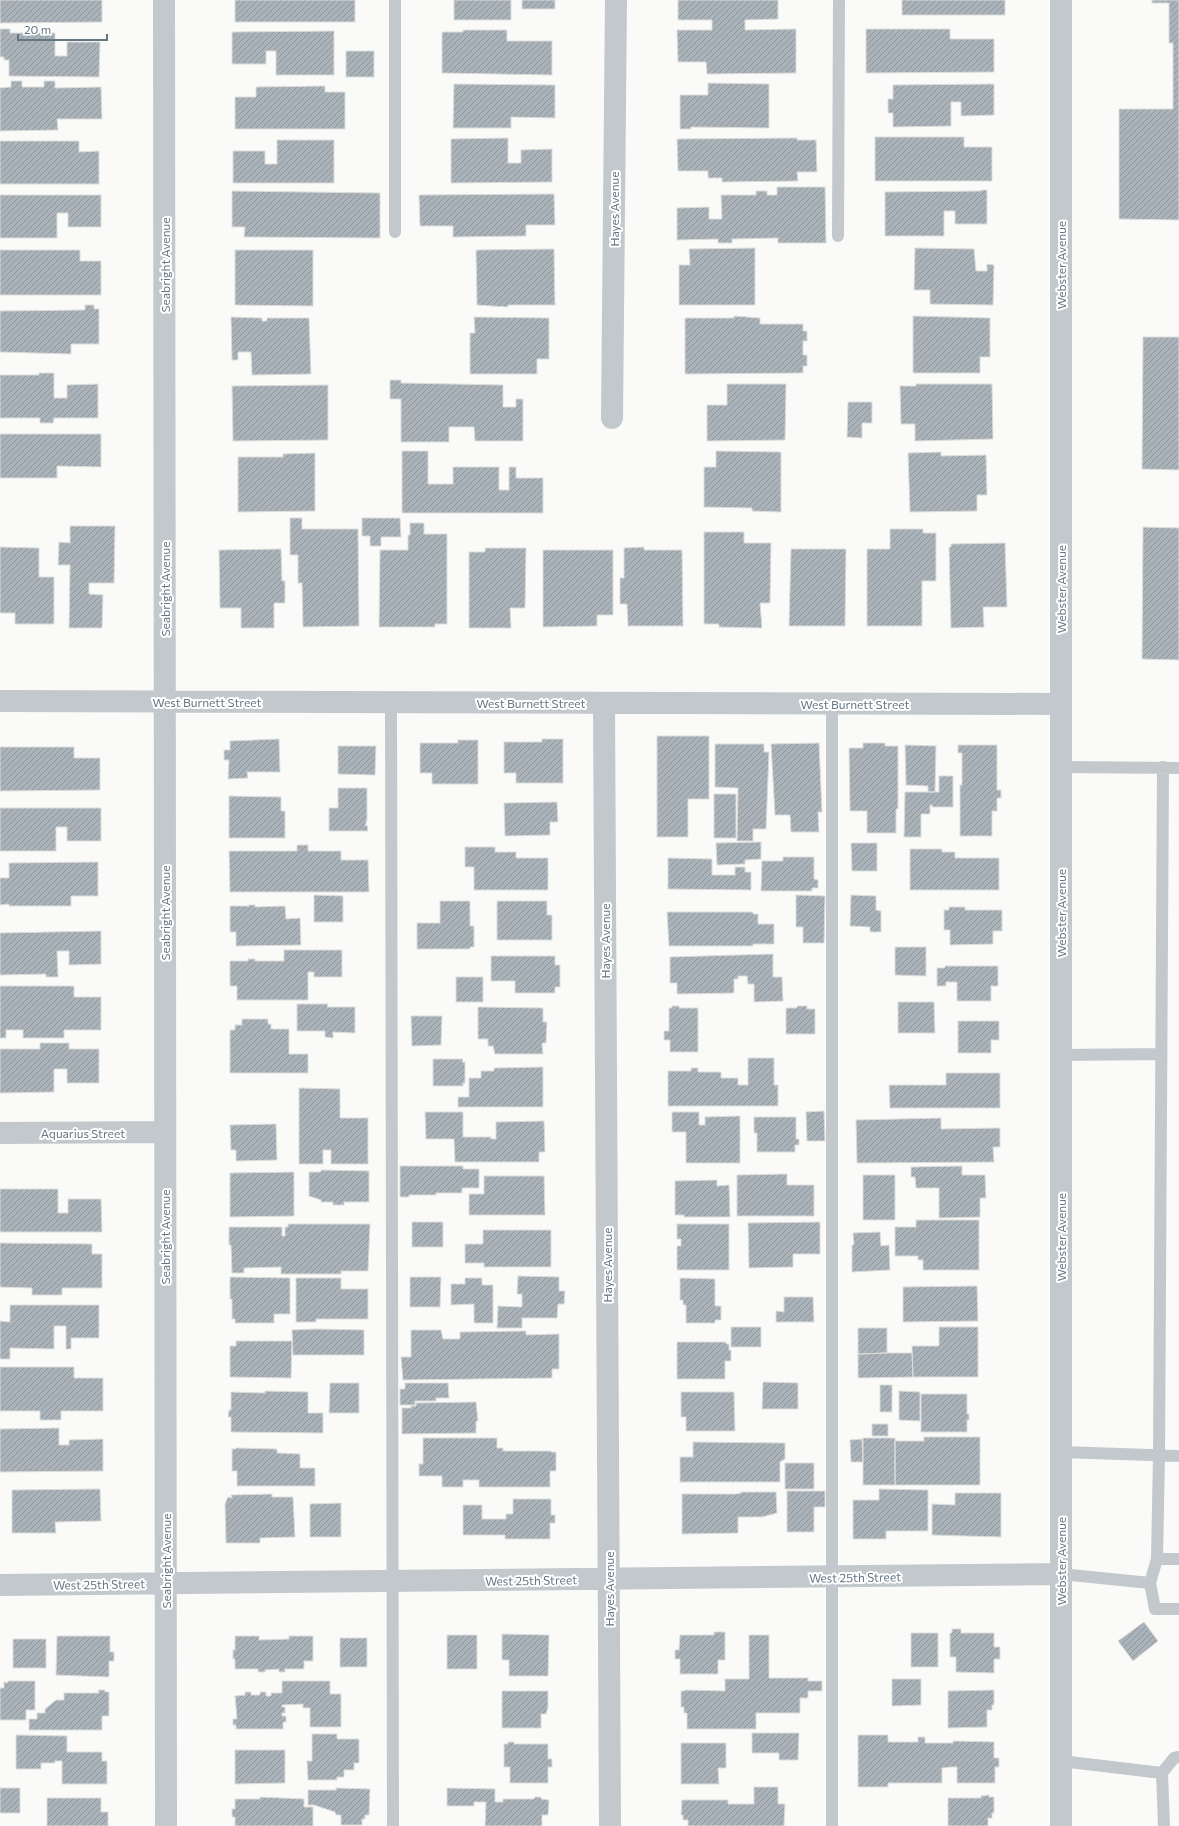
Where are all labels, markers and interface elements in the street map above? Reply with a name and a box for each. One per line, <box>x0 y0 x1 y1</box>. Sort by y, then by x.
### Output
scale bar <box>18 16 107 42</box>
text: 20 m <box>24 22 51 36</box>
street label: Hayes Avenue <box>607 171 621 247</box>
street label: Seabright Avenue <box>158 217 172 313</box>
street label: Webster Avenue <box>1054 221 1068 309</box>
street label: Seabright Avenue <box>158 541 172 637</box>
street label: Webster Avenue <box>1054 545 1068 633</box>
street label: West Burnett Street <box>153 695 261 709</box>
street label: West Burnett Street <box>477 696 585 710</box>
street label: West Burnett Street <box>801 697 909 711</box>
street label: Seabright Avenue <box>158 865 172 961</box>
street label: Webster Avenue <box>1054 869 1068 957</box>
street label: Hayes Avenue <box>598 903 612 979</box>
street label: Aquarius Street <box>41 1126 125 1140</box>
street label: Seabright Avenue <box>158 1189 172 1285</box>
street label: Webster Avenue <box>1054 1193 1068 1281</box>
street label: Hayes Avenue <box>600 1227 614 1303</box>
street label: Seabright Avenue <box>159 1513 173 1609</box>
street label: Webster Avenue <box>1054 1517 1068 1605</box>
street label: Hayes Avenue <box>602 1551 616 1627</box>
street label: West 25th Street <box>809 1569 901 1585</box>
street label: West 25th Street <box>485 1572 577 1588</box>
street label: West 25th Street <box>53 1576 145 1592</box>

